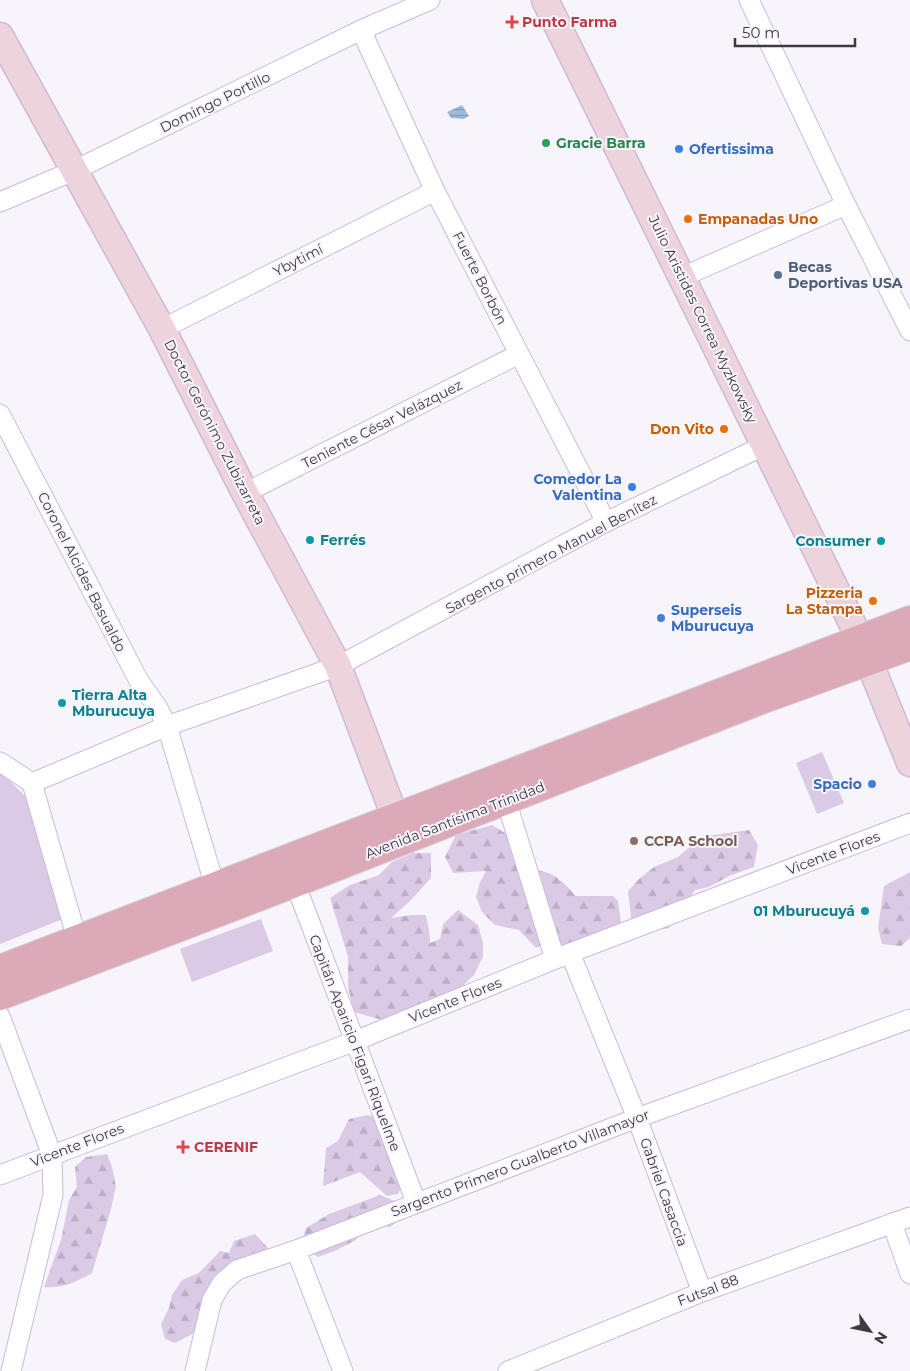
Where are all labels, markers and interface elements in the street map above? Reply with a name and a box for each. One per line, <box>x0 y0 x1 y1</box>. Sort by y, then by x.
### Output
place label: Punto Farma <box>522 13 617 31</box>
scale bar <box>735 15 855 47</box>
marker: Punto Farma <box>506 16 518 28</box>
text: 50 m <box>742 23 780 42</box>
street label: Domingo Portillo <box>157 67 273 137</box>
place label: Gracie Barra <box>556 134 646 152</box>
marker: Gracie Barra <box>540 137 552 149</box>
place label: Ofertissima <box>689 140 774 158</box>
marker: Ofertissima <box>673 143 685 155</box>
place label: Empanadas Uno <box>698 210 818 228</box>
street label: Julio Aristides Correa Myzkowsky <box>644 211 762 426</box>
marker: Empanadas Uno <box>682 213 694 225</box>
street label: Fuerte Borbón <box>449 228 511 328</box>
street label: Ybytimí <box>270 239 327 280</box>
place label: Becas Deportivas USA <box>788 258 903 292</box>
marker: Becas Deportivas USA <box>772 269 784 281</box>
street label: Doctor Gerónimo Zubizarreta <box>160 336 270 528</box>
street label: Teniente César Velázquez <box>299 376 465 472</box>
place label: Don Vito <box>650 420 714 438</box>
marker: Don Vito <box>718 423 730 435</box>
place label: Comedor La Valentina <box>533 470 622 504</box>
marker: Comedor La Valentina <box>626 481 638 493</box>
street label: Coronel Alcides Basualdo <box>34 489 130 655</box>
street label: Sargento primero Manuel Benítez <box>442 490 660 618</box>
place label: Ferrés <box>320 531 366 549</box>
place label: Consumer <box>796 532 871 550</box>
marker: Ferrés <box>304 534 316 546</box>
marker: Consumer <box>875 535 887 547</box>
place label: Pizzeria La Stampa <box>786 584 863 618</box>
marker: Pizzeria La Stampa <box>867 595 879 607</box>
place label: Superseis Mburucuya <box>671 601 754 635</box>
marker: Superseis Mburucuya <box>655 612 667 624</box>
place label: Tierra Alta Mburucuya <box>72 686 155 720</box>
marker: Tierra Alta Mburucuya <box>56 697 68 709</box>
place label: Spacio <box>813 775 862 793</box>
street label: Avenida Santísima Trinidad <box>363 777 547 863</box>
marker: Spacio <box>866 778 878 790</box>
street label: Vicente Flores <box>784 827 882 879</box>
place label: CCPA School <box>644 832 738 850</box>
marker: CCPA School <box>628 835 640 847</box>
place label: 01 Mburucuyá <box>753 902 855 920</box>
marker: 01 Mburucuyá <box>859 905 871 917</box>
street label: Capitán Aparicio Figari Riquelme <box>305 932 405 1154</box>
street label: Vicente Flores <box>406 973 504 1027</box>
street label: Sargento Primero Gualberto Villamayor <box>388 1105 652 1221</box>
street label: Vicente Flores <box>28 1119 126 1171</box>
street label: Gabriel Casaccia <box>636 1135 692 1249</box>
place label: CERENIF <box>194 1138 258 1156</box>
marker: CERENIF <box>176 1140 190 1154</box>
street label: Futsal 88 <box>675 1270 741 1310</box>
north arrow <box>845 1306 895 1356</box>
text: N <box>870 1328 892 1348</box>

